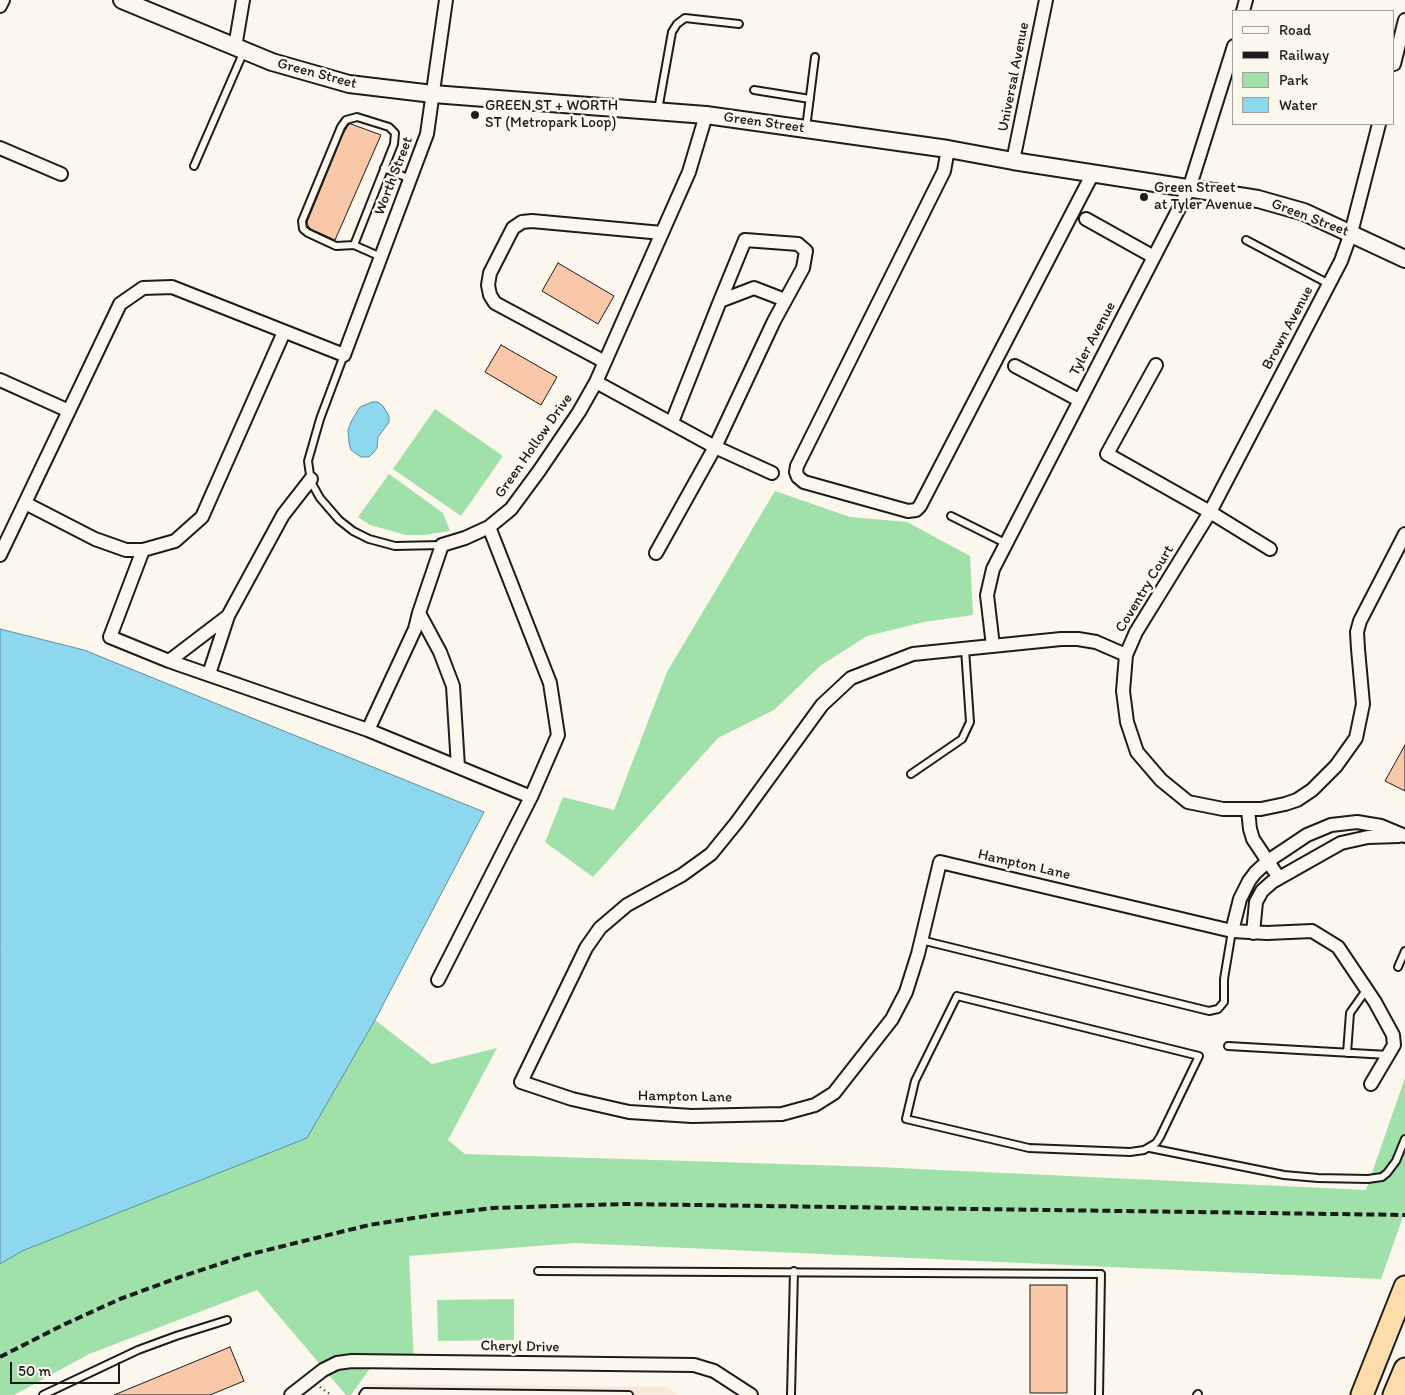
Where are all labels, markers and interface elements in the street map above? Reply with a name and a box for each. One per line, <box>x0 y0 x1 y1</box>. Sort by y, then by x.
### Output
legend <box>1232 10 1395 125</box>
street label: Universal Avenue <box>995 21 1033 133</box>
text: Road <box>1279 21 1311 39</box>
text: Railway <box>1279 46 1329 64</box>
street label: Green Street <box>275 55 359 93</box>
text: Park <box>1279 71 1309 89</box>
text: Water <box>1279 96 1317 114</box>
place label: GREEN ST + WORTH ST (Metropark Loop) <box>485 97 618 132</box>
street label: Green Street <box>722 108 806 138</box>
marker: GREEN ST + WORTH ST (Metropark Loop) <box>469 109 481 121</box>
street label: Worth Street <box>371 134 417 218</box>
place label: Green Street at Tyler Avenue <box>1154 179 1252 214</box>
marker: Green Street at Tyler Avenue <box>1138 191 1150 203</box>
street label: Green Street <box>1269 195 1351 241</box>
street label: Brown Avenue <box>1258 283 1318 373</box>
street label: Tyler Avenue <box>1066 299 1120 379</box>
street label: Green Hollow Drive <box>491 390 577 502</box>
street label: Coventry Court <box>1112 542 1178 636</box>
street label: Hampton Lane <box>976 846 1072 884</box>
street label: Hampton Lane <box>638 1087 732 1107</box>
street label: Cheryl Drive <box>480 1337 560 1357</box>
scale bar <box>12 1352 122 1384</box>
text: 50 m <box>18 1362 51 1380</box>

